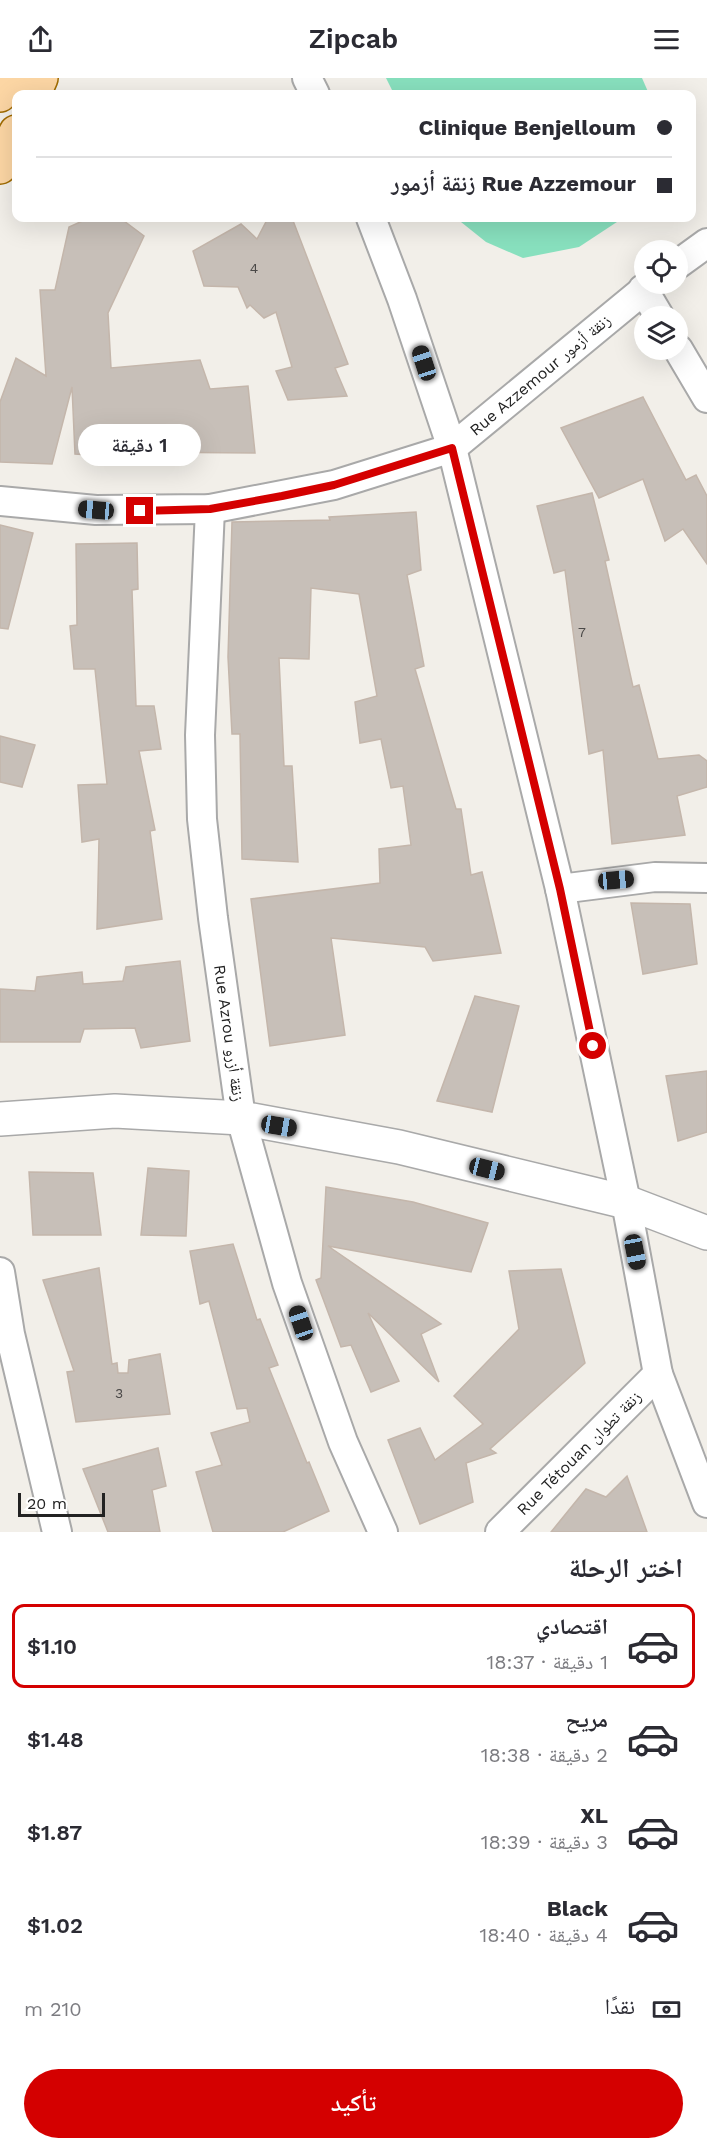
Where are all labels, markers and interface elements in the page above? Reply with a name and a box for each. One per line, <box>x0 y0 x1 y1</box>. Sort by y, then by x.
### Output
icon: share <box>24 23 57 56</box>
text: Zipcab <box>309 23 398 55</box>
icon: menu <box>650 23 683 56</box>
text: Clinique Benjelloum <box>418 115 636 140</box>
text: Rue Azzemour زنقة أزمور <box>391 171 636 196</box>
map controls <box>634 240 688 360</box>
button: locate <box>634 240 688 294</box>
house number: 4 <box>250 260 258 276</box>
button: layers <box>634 306 688 360</box>
street label: Rue Azzemour زنقة أزمور <box>466 311 614 439</box>
car <box>410 343 438 383</box>
callout: 1 دقيقة <box>78 424 201 466</box>
text: 1 دقيقة <box>111 433 168 457</box>
route end <box>126 497 153 524</box>
car <box>77 499 115 521</box>
house number: 7 <box>578 624 586 640</box>
car <box>597 869 635 891</box>
street label: Rue Azrou زنقة أزرو <box>210 963 248 1103</box>
route start <box>579 1032 606 1059</box>
car <box>260 1114 298 1138</box>
car <box>467 1156 507 1182</box>
car <box>623 1233 647 1271</box>
car <box>287 1303 315 1343</box>
house number: 3 <box>115 1385 123 1401</box>
street label: Rue Tétouan زنقة تطوان <box>513 1387 646 1520</box>
scale bar <box>18 1490 105 1518</box>
text: 20 m <box>27 1494 67 1513</box>
text: اختر الرحلة <box>569 1552 683 1584</box>
text: اقتصادي <box>536 1614 608 1639</box>
icon: car <box>626 1619 680 1673</box>
text: $1.10 <box>27 1634 77 1659</box>
text: 1 دقيقة · 18:37 <box>486 1650 608 1674</box>
text: مريح <box>565 1707 608 1732</box>
icon: car <box>626 1712 680 1766</box>
text: $1.48 <box>27 1727 84 1752</box>
text: 2 دقيقة · 18:38 <box>481 1743 608 1767</box>
text: XL <box>580 1803 608 1828</box>
icon: car <box>626 1805 680 1859</box>
text: $1.87 <box>27 1820 82 1845</box>
text: 3 دقيقة · 18:39 <box>481 1830 608 1854</box>
text: Black <box>547 1896 608 1921</box>
icon: car <box>626 1898 680 1952</box>
text: $1.02 <box>27 1913 83 1938</box>
text: 4 دقيقة · 18:40 <box>479 1923 608 1947</box>
icon: cash <box>650 1993 683 2026</box>
text: نقدًا <box>605 1994 635 2019</box>
text: 210 m <box>24 1997 82 2021</box>
button: تأكيد <box>24 2069 683 2138</box>

